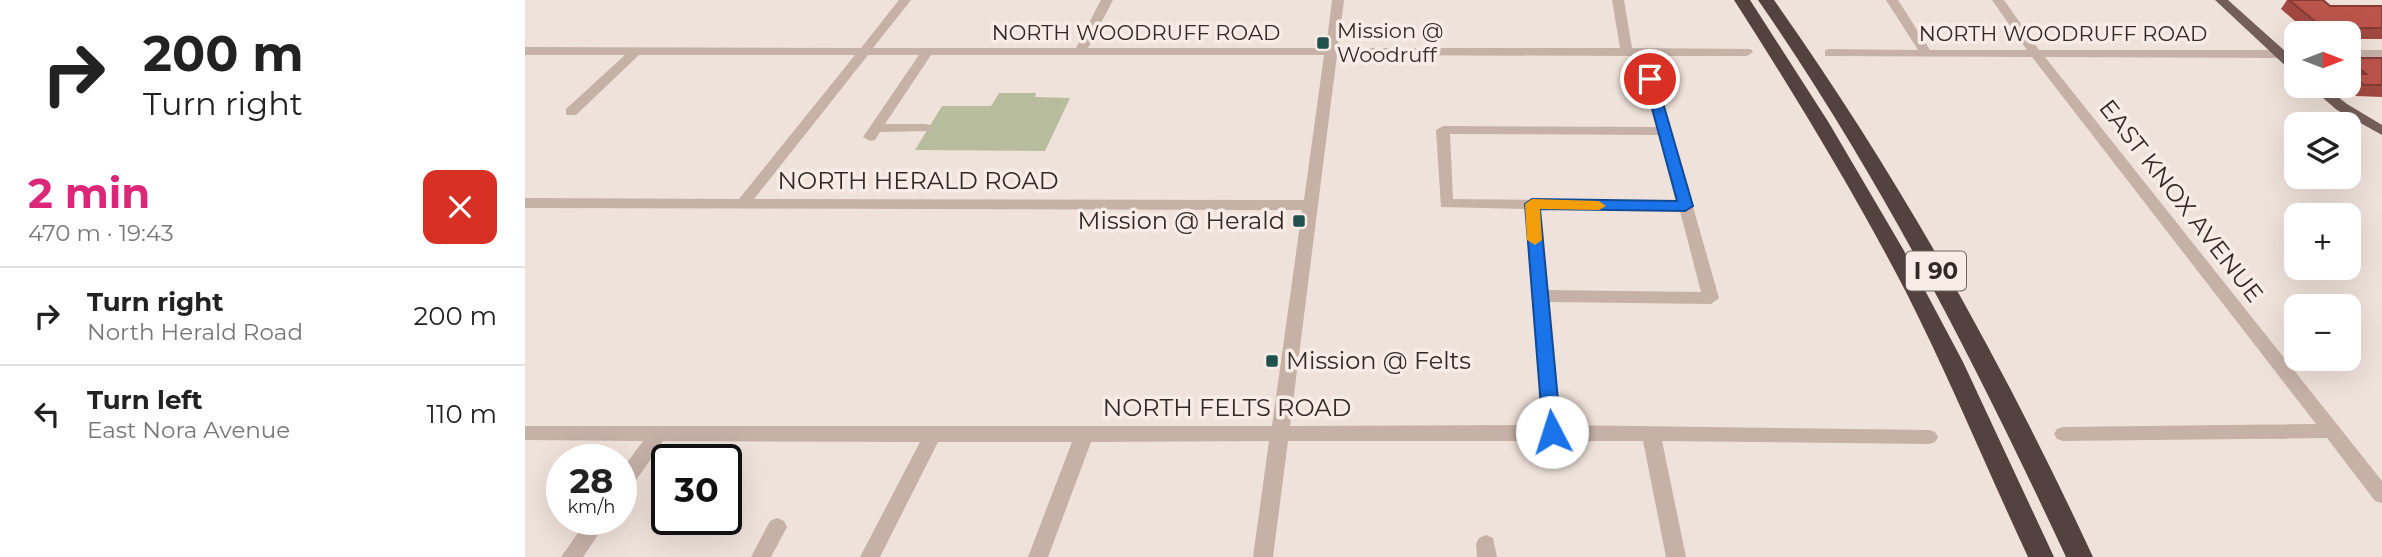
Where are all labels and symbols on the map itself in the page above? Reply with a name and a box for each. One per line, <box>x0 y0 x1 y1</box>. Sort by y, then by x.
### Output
place label: Mission @ Woodruff <box>1337 18 1443 67</box>
street label: NORTH WOODRUFF ROAD <box>992 20 1280 45</box>
street label: NORTH WOODRUFF ROAD <box>1919 21 2207 46</box>
north arrow <box>2284 21 2361 98</box>
marker: Mission @ Woodruff <box>1315 35 1331 51</box>
pin <box>1620 49 1680 109</box>
street label: EAST KNOX AVENUE <box>2093 94 2270 308</box>
street label: NORTH HERALD ROAD <box>778 166 1059 195</box>
place label: Mission @ Herald <box>1078 206 1285 235</box>
marker: Mission @ Herald <box>1291 213 1307 229</box>
road number: I 90 <box>1906 252 1966 290</box>
place label: Mission @ Felts <box>1286 346 1471 375</box>
marker: Mission @ Felts <box>1264 353 1280 369</box>
street label: NORTH FELTS ROAD <box>1103 393 1351 422</box>
position arrow <box>1515 395 1589 469</box>
speed limit sign: 30 <box>651 444 742 535</box>

